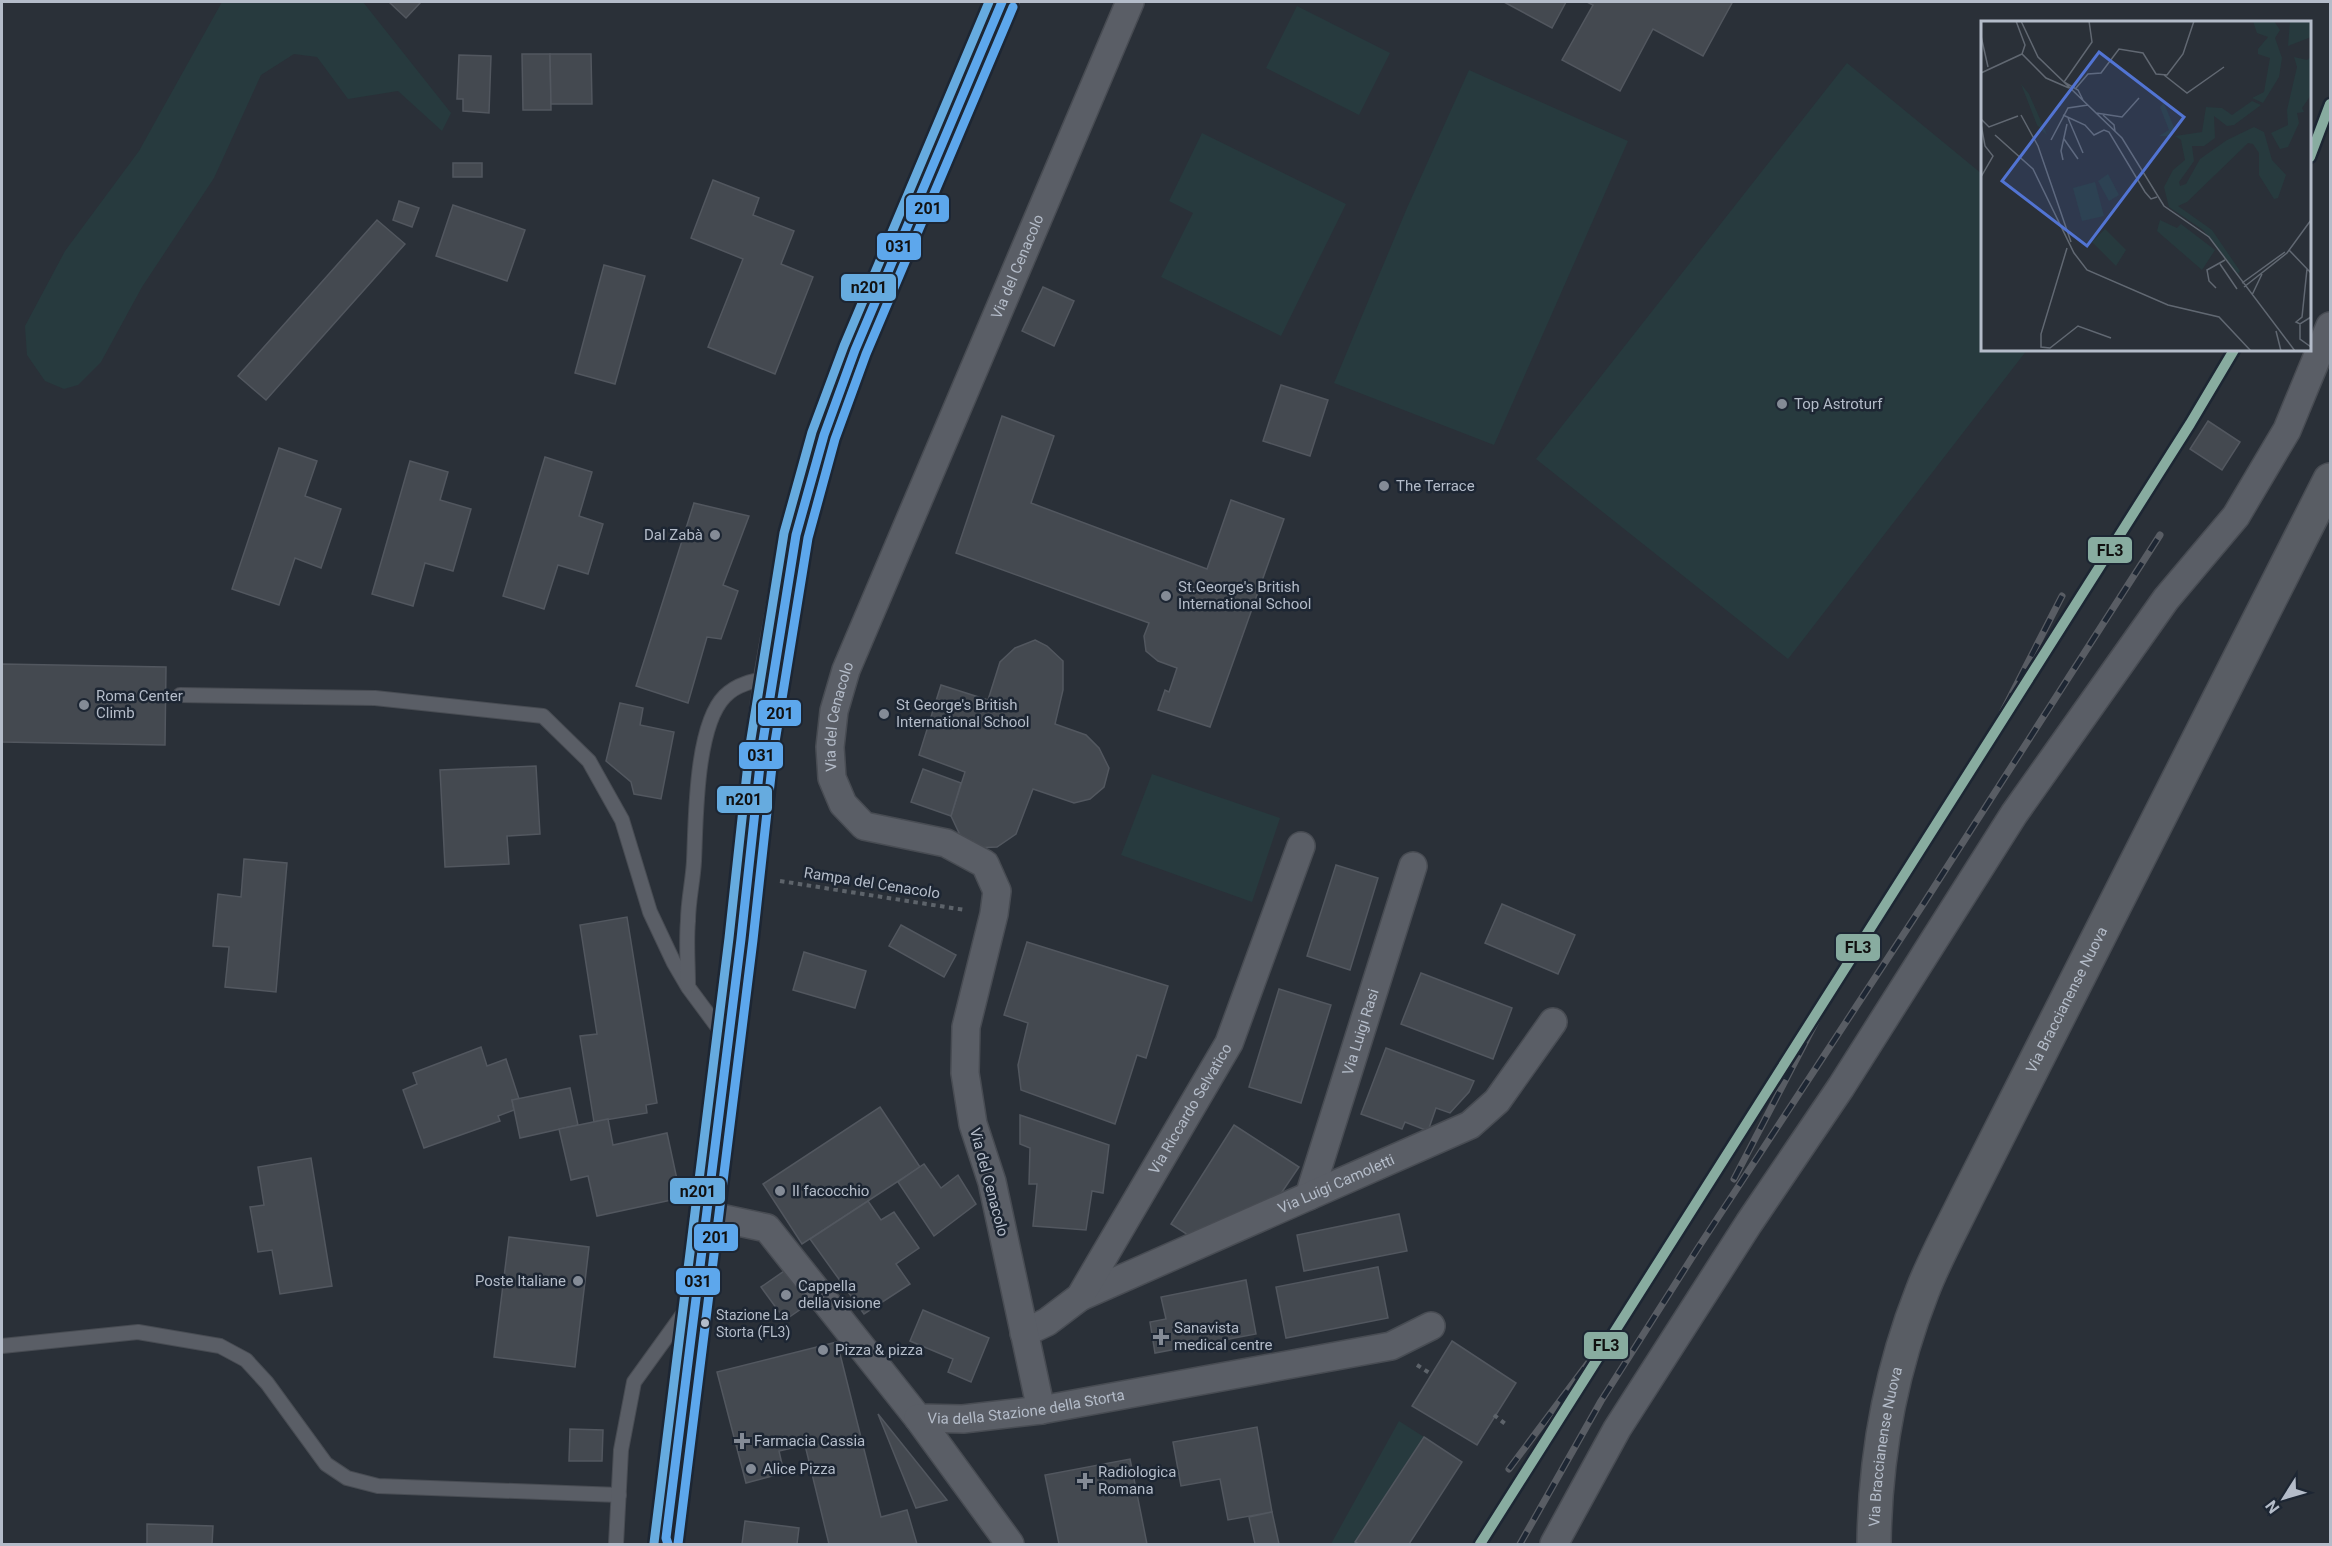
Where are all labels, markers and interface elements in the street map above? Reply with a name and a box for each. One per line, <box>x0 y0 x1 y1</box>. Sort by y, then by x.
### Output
inset map <box>1981 21 2311 351</box>
line badge: 201 <box>905 194 950 223</box>
text: 201 <box>914 199 942 218</box>
street label: Via del Cenacolo <box>987 212 1048 322</box>
line badge: 031 <box>876 232 922 261</box>
text: 031 <box>885 237 913 256</box>
line badge: n201 <box>840 273 897 302</box>
text: n201 <box>851 278 887 297</box>
place label: Top Astroturf <box>1794 395 1883 413</box>
marker: Top Astroturf <box>1775 397 1789 411</box>
place label: The Terrace <box>1396 477 1475 495</box>
marker: The Terrace <box>1377 479 1391 493</box>
place label: Dal Zabà <box>644 526 703 544</box>
marker: Dal Zabà <box>708 528 722 542</box>
line badge: FL3 <box>2087 536 2133 564</box>
text: FL3 <box>2097 541 2123 560</box>
place label: St.George's British International School <box>1178 578 1311 613</box>
marker: St.George's British International School <box>1159 589 1173 603</box>
street label: Via del Cenacolo <box>821 659 857 772</box>
place label: Roma Center Climb <box>96 687 183 722</box>
place label: St George's British International School <box>896 696 1029 731</box>
marker: Roma Center Climb <box>77 698 91 712</box>
line badge: 201 <box>757 699 802 727</box>
text: 201 <box>766 704 794 723</box>
marker: St George's British International School <box>877 707 891 721</box>
line badge: 031 <box>738 741 784 770</box>
text: 031 <box>747 746 775 765</box>
line badge: n201 <box>716 785 773 814</box>
text: n201 <box>726 790 762 809</box>
street label: Rampa del Cenacolo <box>803 863 941 903</box>
street label: Via Braccianense Nuova <box>2022 924 2111 1076</box>
line badge: FL3 <box>1835 933 1881 962</box>
text: FL3 <box>1845 938 1871 957</box>
street label: Via Luigi Rasi <box>1339 987 1383 1077</box>
street label: Via Riccardo Selvatico <box>1145 1040 1236 1177</box>
street label: Via del Cenacolo <box>966 1126 1012 1238</box>
street label: Via Luigi Camoletti <box>1275 1150 1397 1218</box>
line badge: n201 <box>669 1177 726 1205</box>
text: n201 <box>680 1182 716 1201</box>
place label: Il facocchio <box>792 1182 869 1200</box>
marker: Il facocchio <box>773 1184 787 1198</box>
line badge: 201 <box>693 1223 739 1252</box>
text: 201 <box>702 1228 730 1247</box>
line badge: 031 <box>675 1267 721 1296</box>
place label: Poste Italiane <box>475 1272 566 1290</box>
text: 031 <box>684 1272 712 1291</box>
marker: Poste Italiane <box>571 1274 585 1288</box>
place label: Cappella della visione <box>798 1277 881 1312</box>
marker: Cappella della visione <box>779 1288 793 1302</box>
place label: Stazione La Storta (FL3) <box>716 1307 790 1341</box>
marker: Stazione La Storta (FL3) <box>699 1317 711 1329</box>
place label: Sanavista medical centre <box>1174 1319 1273 1354</box>
marker: Sanavista medical centre <box>1152 1328 1170 1346</box>
line badge: FL3 <box>1583 1331 1629 1360</box>
text: FL3 <box>1593 1336 1619 1355</box>
place label: Pizza & pizza <box>835 1341 923 1359</box>
marker: Pizza & pizza <box>816 1343 830 1357</box>
street label: Via Braccianense Nuova <box>1865 1365 1906 1527</box>
street label: Via della Stazione della Storta <box>927 1386 1126 1428</box>
place label: Farmacia Cassia <box>754 1432 865 1450</box>
marker: Farmacia Cassia <box>735 1434 749 1448</box>
place label: Alice Pizza <box>763 1460 836 1478</box>
marker: Alice Pizza <box>744 1462 758 1476</box>
place label: Radiologica Romana <box>1098 1463 1176 1498</box>
north arrow <box>2254 1468 2314 1528</box>
marker: Radiologica Romana <box>1076 1472 1094 1490</box>
text: N <box>2261 1496 2283 1517</box>

